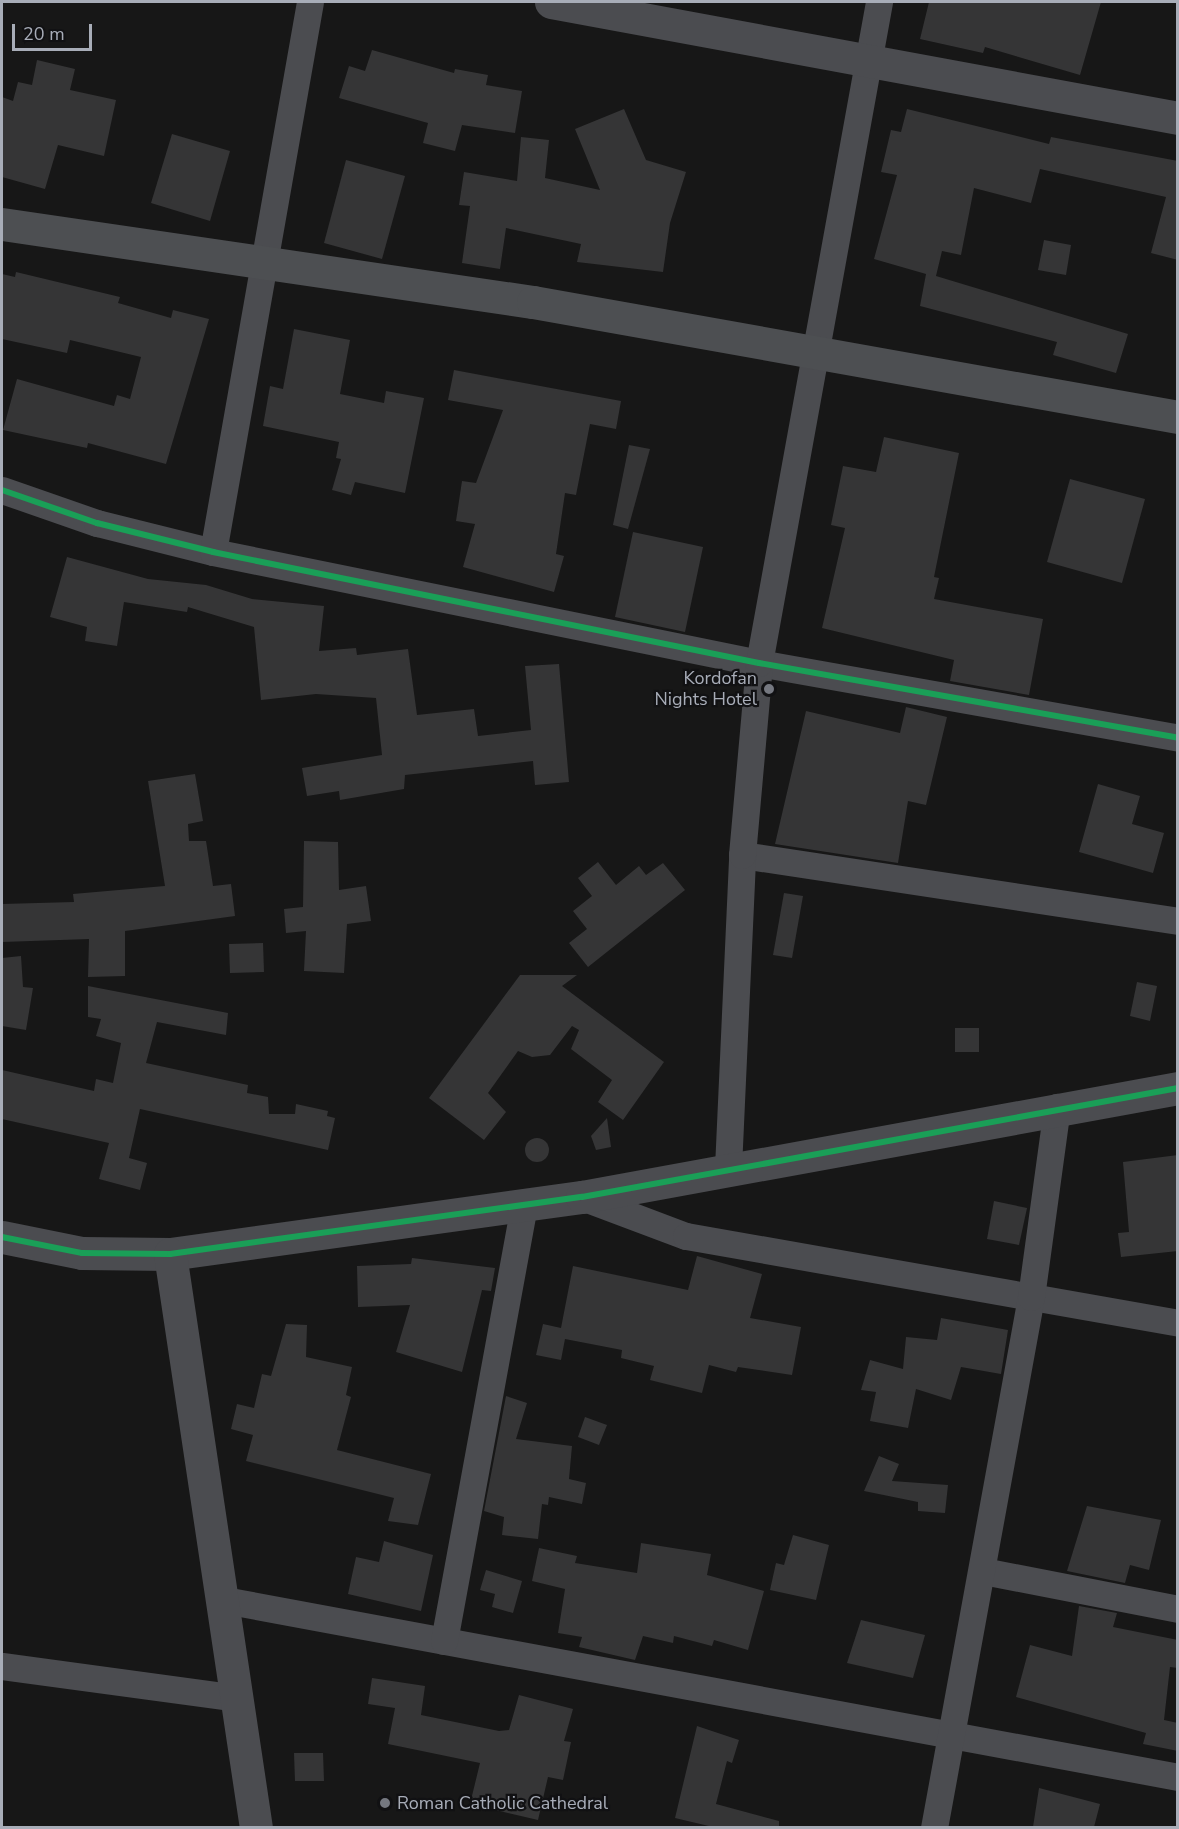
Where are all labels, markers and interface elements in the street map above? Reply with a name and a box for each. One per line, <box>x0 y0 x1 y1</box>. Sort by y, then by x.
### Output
scale bar <box>15 12 94 50</box>
text: 20 m <box>23 22 65 46</box>
place label: Kordofan Nights Hotel <box>654 668 757 710</box>
marker: Kordofan Nights Hotel <box>762 682 776 696</box>
place label: Roman Catholic Cathedral <box>397 1792 608 1814</box>
marker: Roman Catholic Cathedral <box>378 1796 392 1810</box>

